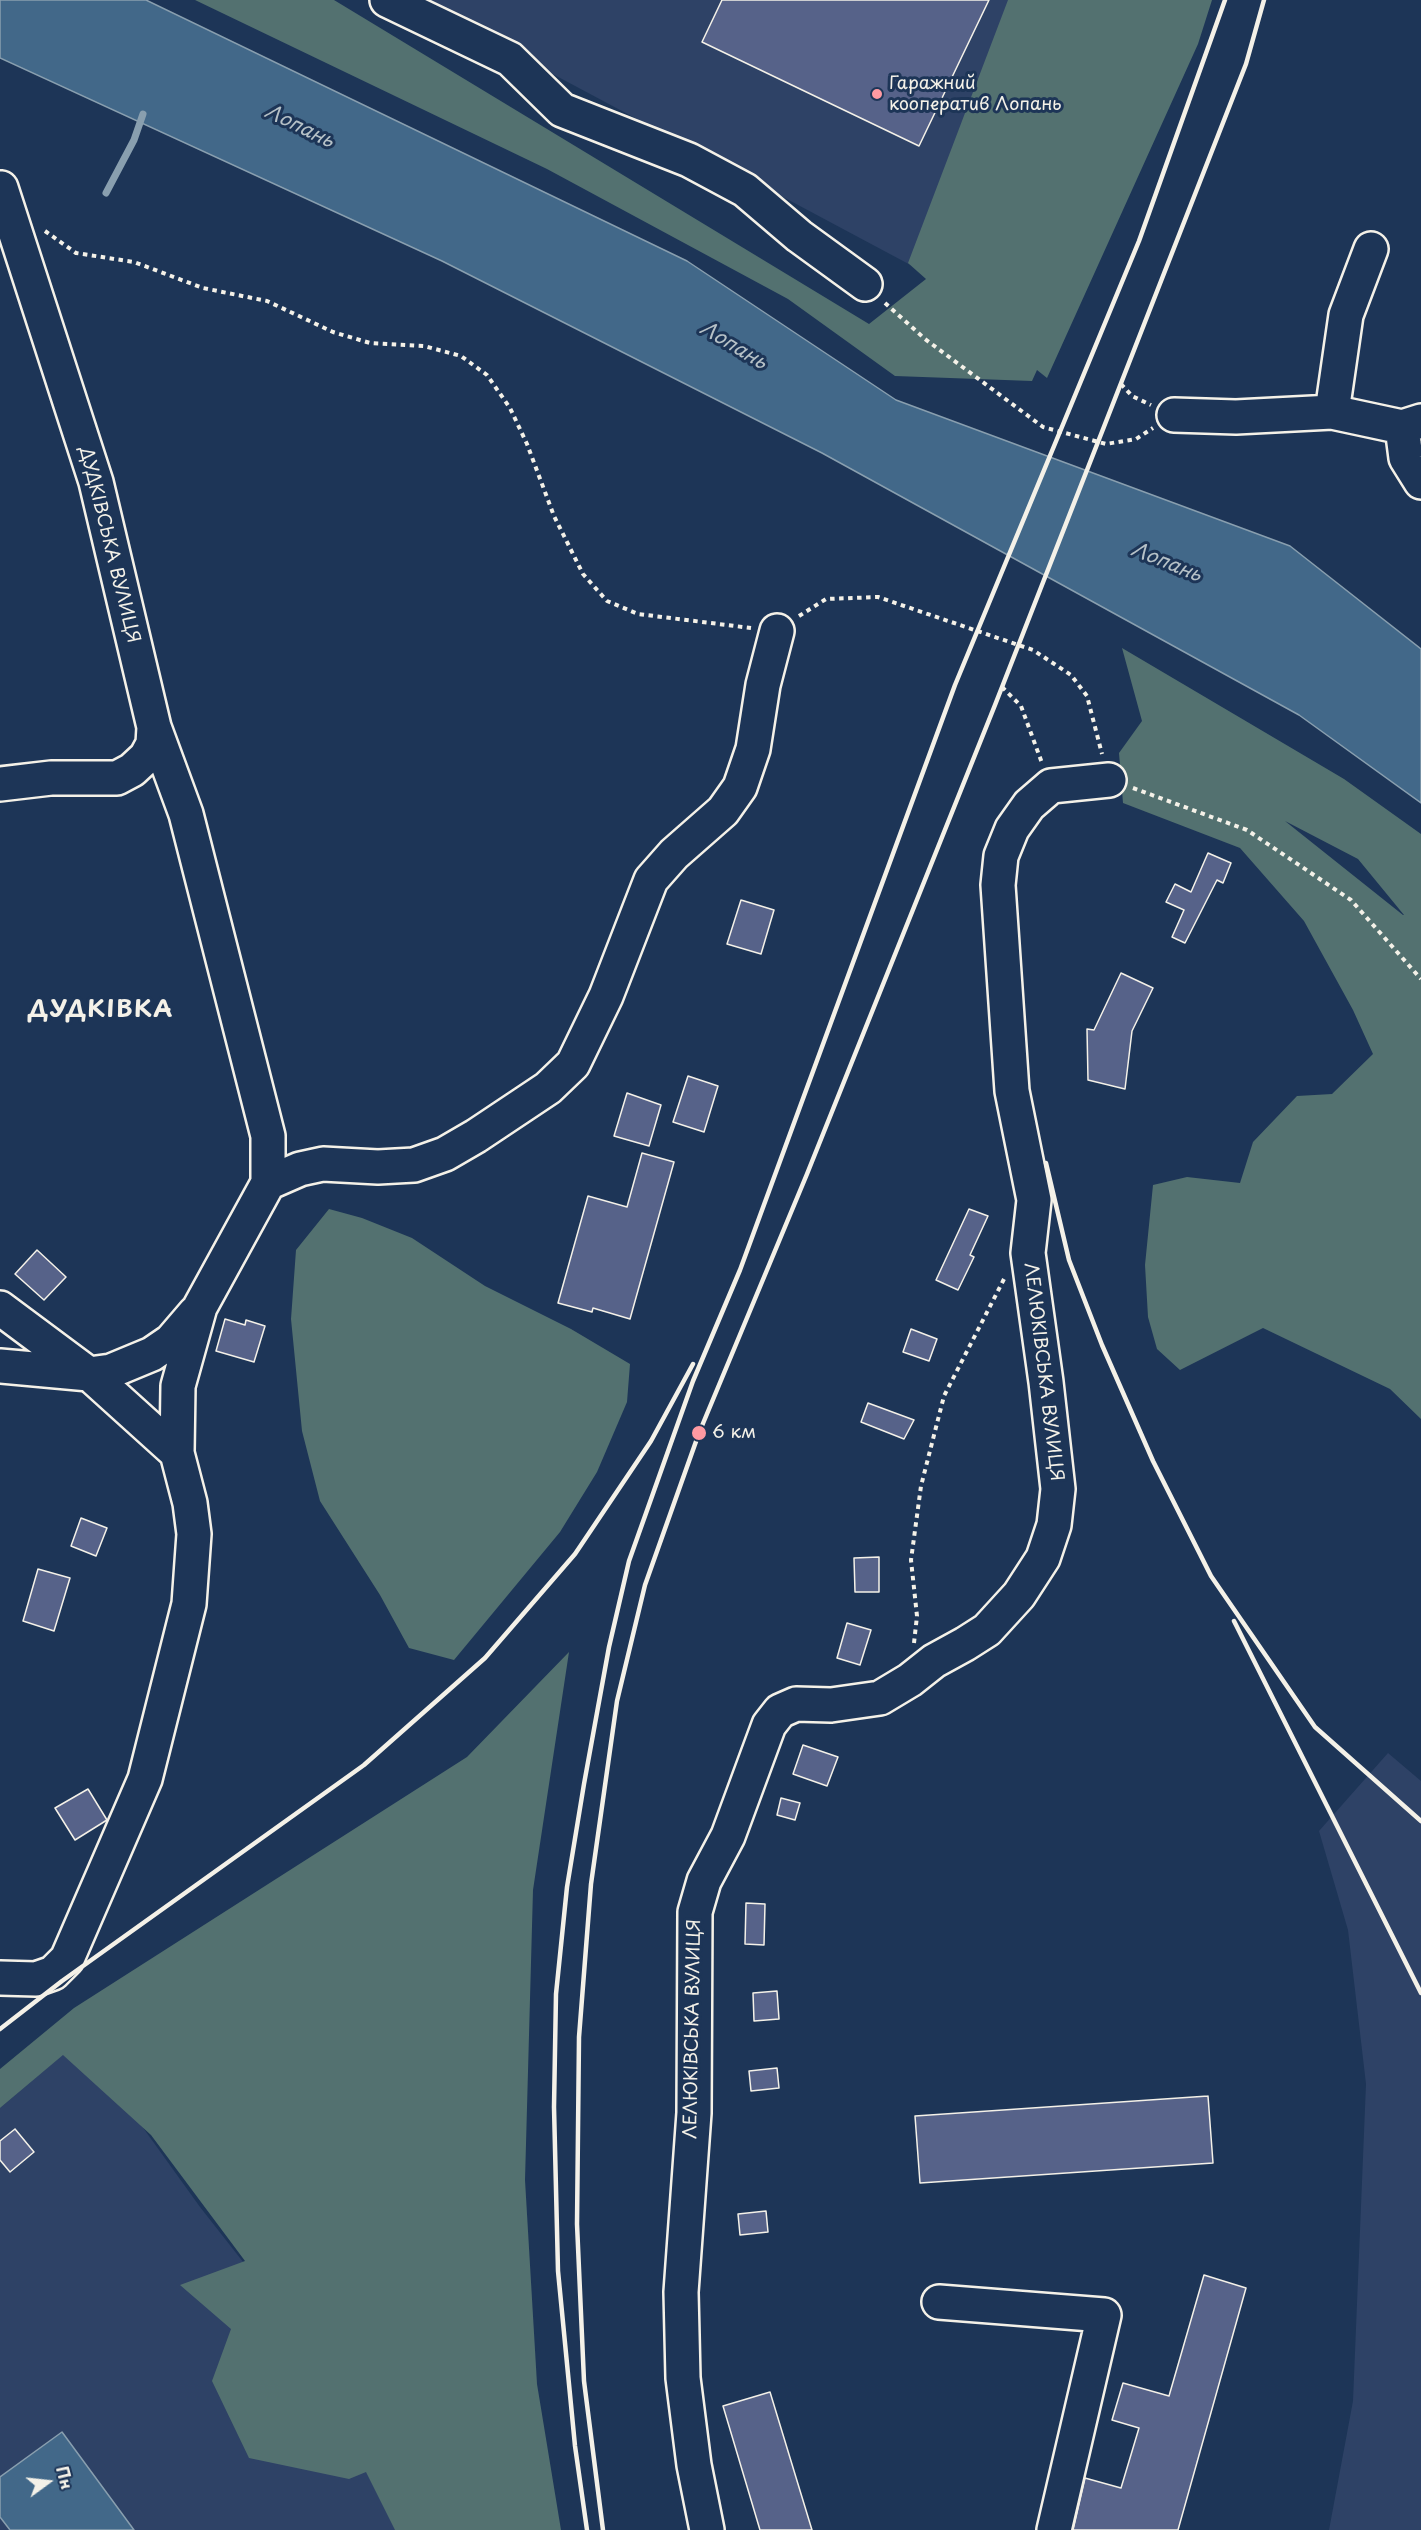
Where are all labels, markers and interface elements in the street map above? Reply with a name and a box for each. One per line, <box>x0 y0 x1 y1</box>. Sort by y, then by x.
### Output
place label: Гаражний кооператив Лопань <box>889 73 1061 116</box>
marker: Гаражний кооператив Лопань <box>870 87 884 101</box>
water label: Лопань <box>261 100 337 154</box>
water label: Лопань <box>695 317 771 375</box>
street label: ДУДКІВСЬКА ВУЛИЦЯ <box>74 445 144 645</box>
water label: Лопань <box>1127 538 1205 588</box>
district label: ДУДКІВКА <box>30 996 172 1024</box>
street label: ЛЕЛЮКІВСЬКА ВУЛИЦЯ <box>1019 1262 1067 1482</box>
place label: 6 км <box>712 1422 756 1444</box>
marker: 6 км <box>690 1424 708 1442</box>
street label: ЛЕЛЮКІВСЬКА ВУЛИЦЯ <box>680 1919 706 2139</box>
north arrow <box>18 2452 78 2512</box>
text: Пн <box>51 2463 80 2492</box>

